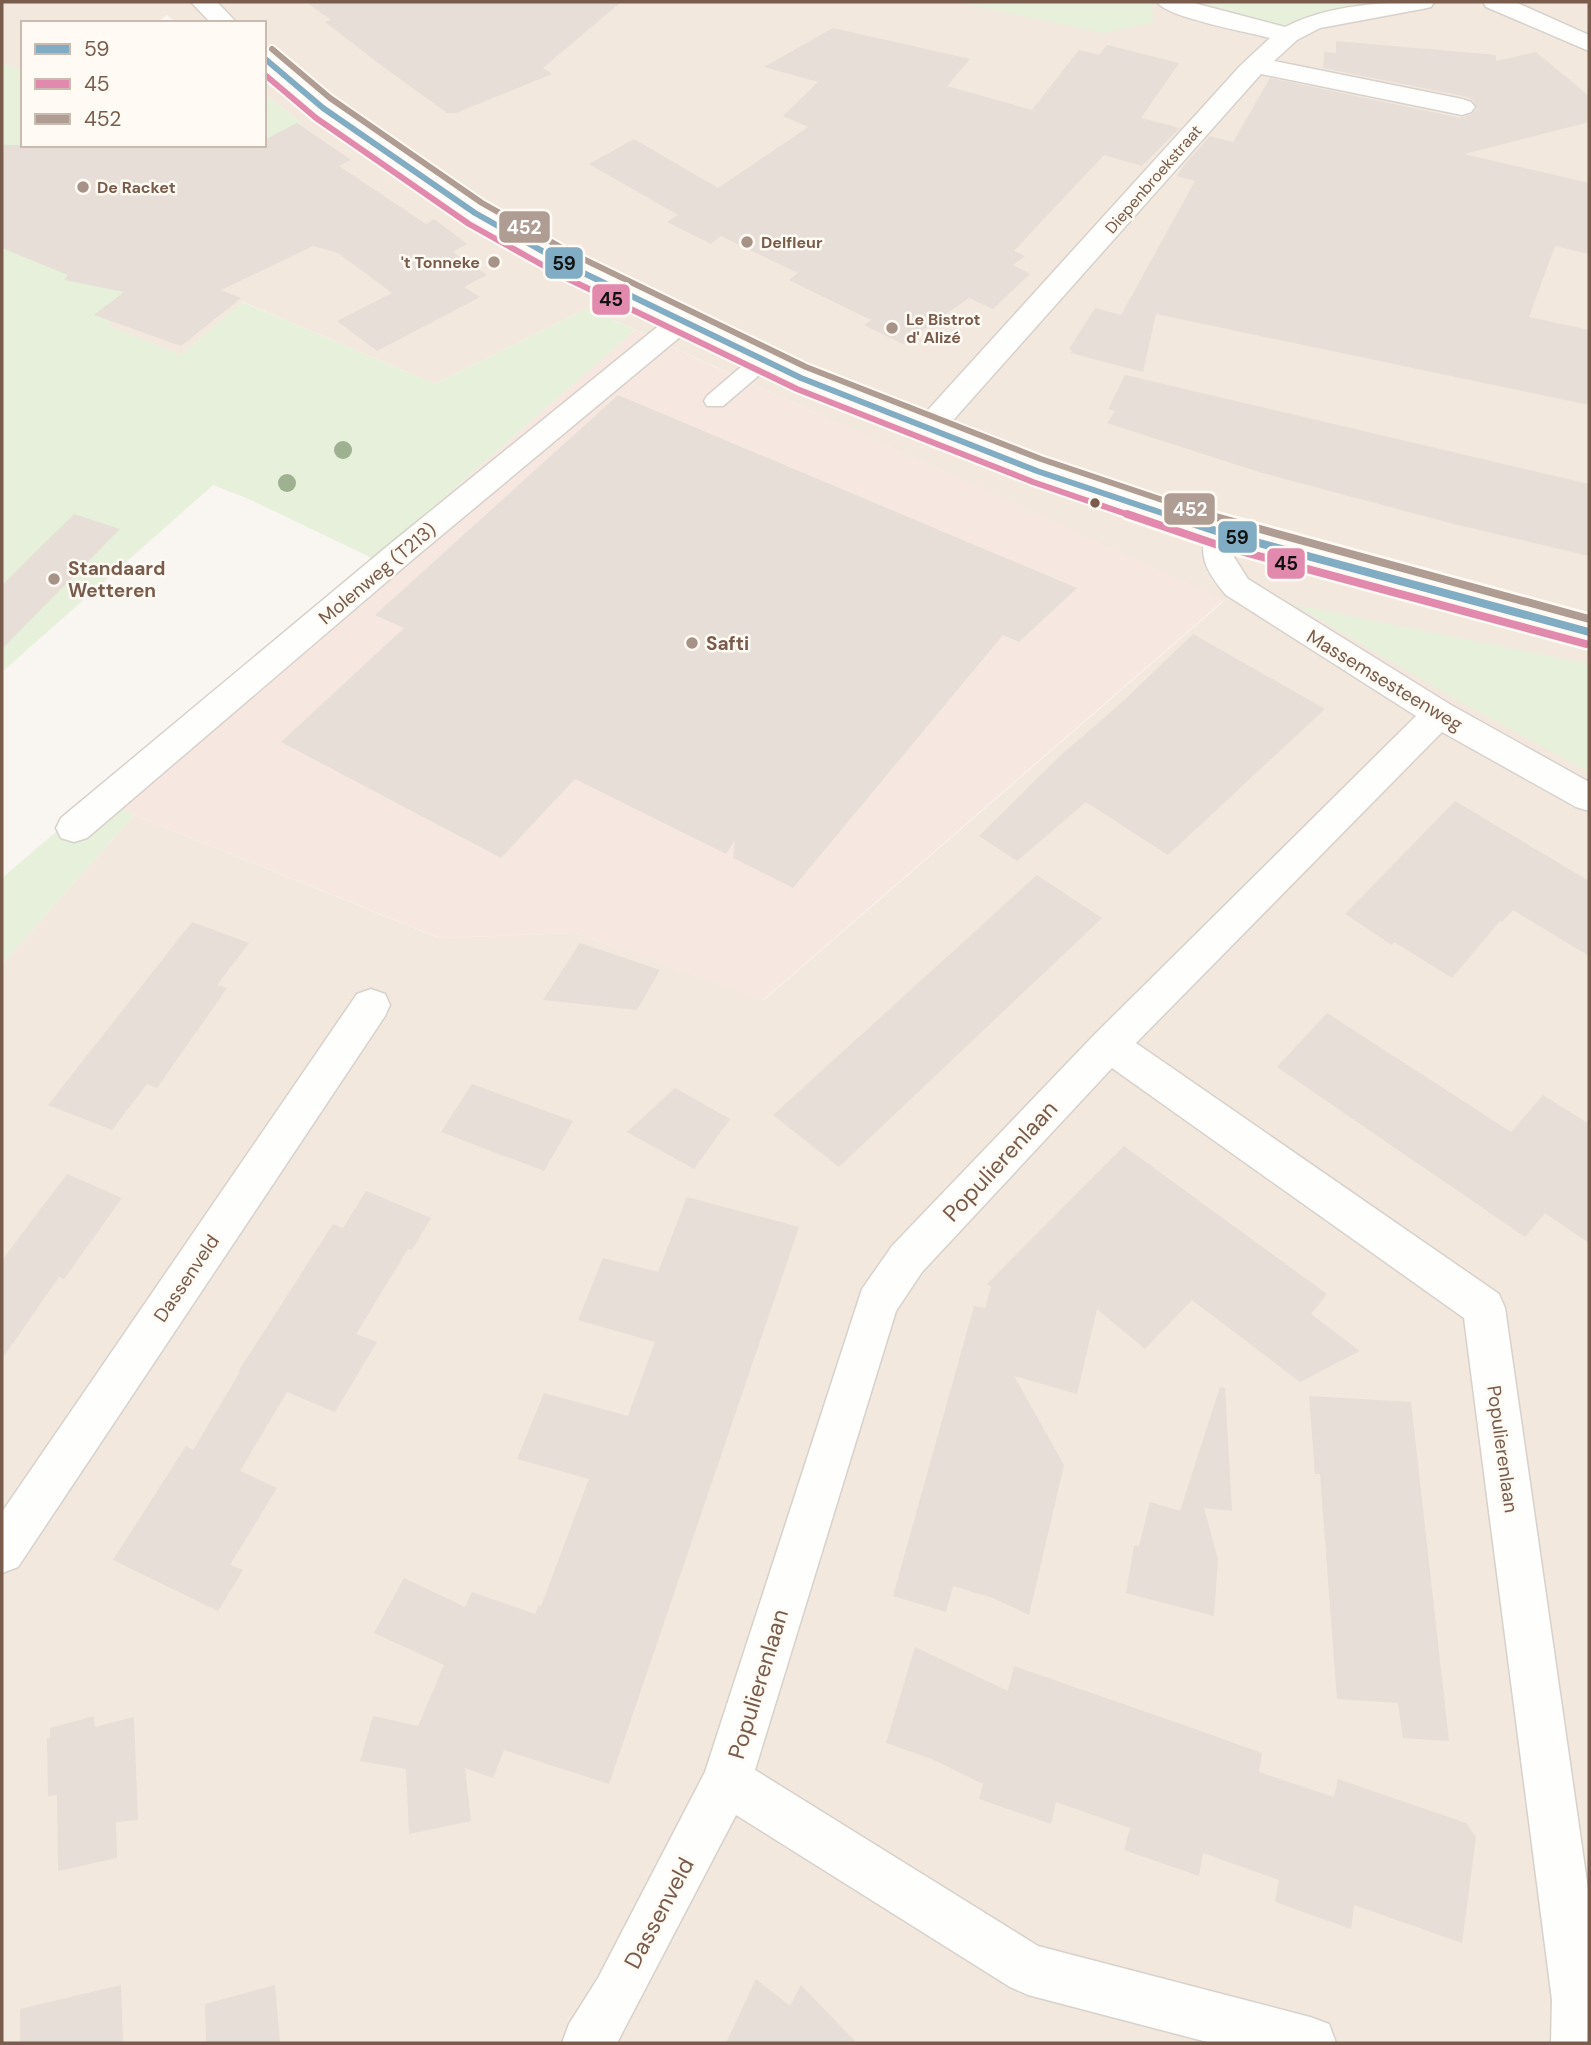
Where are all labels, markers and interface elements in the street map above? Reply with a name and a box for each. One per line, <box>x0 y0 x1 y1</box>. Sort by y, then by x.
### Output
legend <box>21 21 266 147</box>
text: 59 <box>84 35 109 63</box>
text: 45 <box>84 70 110 98</box>
text: 452 <box>84 105 121 133</box>
street label: Diepenbroekstraat <box>1100 121 1206 238</box>
place label: De Racket <box>97 177 176 198</box>
marker: De Racket <box>75 179 91 195</box>
line badge: 452 <box>498 210 551 244</box>
text: 452 <box>507 215 542 240</box>
place label: Delfleur <box>761 232 823 253</box>
marker: Delfleur <box>739 234 755 250</box>
line badge: 59 <box>544 246 584 280</box>
text: 59 <box>552 251 576 276</box>
place label: 't Tonneke <box>401 252 480 273</box>
marker: 't Tonneke <box>486 254 502 270</box>
line badge: 45 <box>591 283 631 316</box>
text: 45 <box>599 287 623 312</box>
place label: Le Bistrot d' Alizé <box>906 309 981 348</box>
marker: Le Bistrot d' Alizé <box>884 320 900 336</box>
line badge: 452 <box>1163 492 1216 526</box>
unlabelled marker <box>1088 496 1102 510</box>
text: 452 <box>1173 497 1208 522</box>
street label: Molenweg (T213) <box>313 517 441 630</box>
line badge: 59 <box>1217 520 1258 554</box>
text: 59 <box>1225 525 1249 550</box>
line badge: 45 <box>1266 547 1306 580</box>
text: 45 <box>1274 551 1298 576</box>
place label: Standaard Wetteren <box>68 556 165 603</box>
marker: Standaard Wetteren <box>46 571 62 587</box>
street label: Massemsesteenweg <box>1302 624 1468 737</box>
place label: Safti <box>706 631 749 656</box>
marker: Safti <box>684 635 700 651</box>
street label: Populierenlaan <box>936 1094 1064 1228</box>
street label: Dassenveld <box>148 1230 225 1327</box>
street label: Populierenlaan <box>1481 1384 1524 1514</box>
street label: Populierenlaan <box>721 1605 795 1763</box>
street label: Dassenveld <box>617 1852 701 1974</box>

